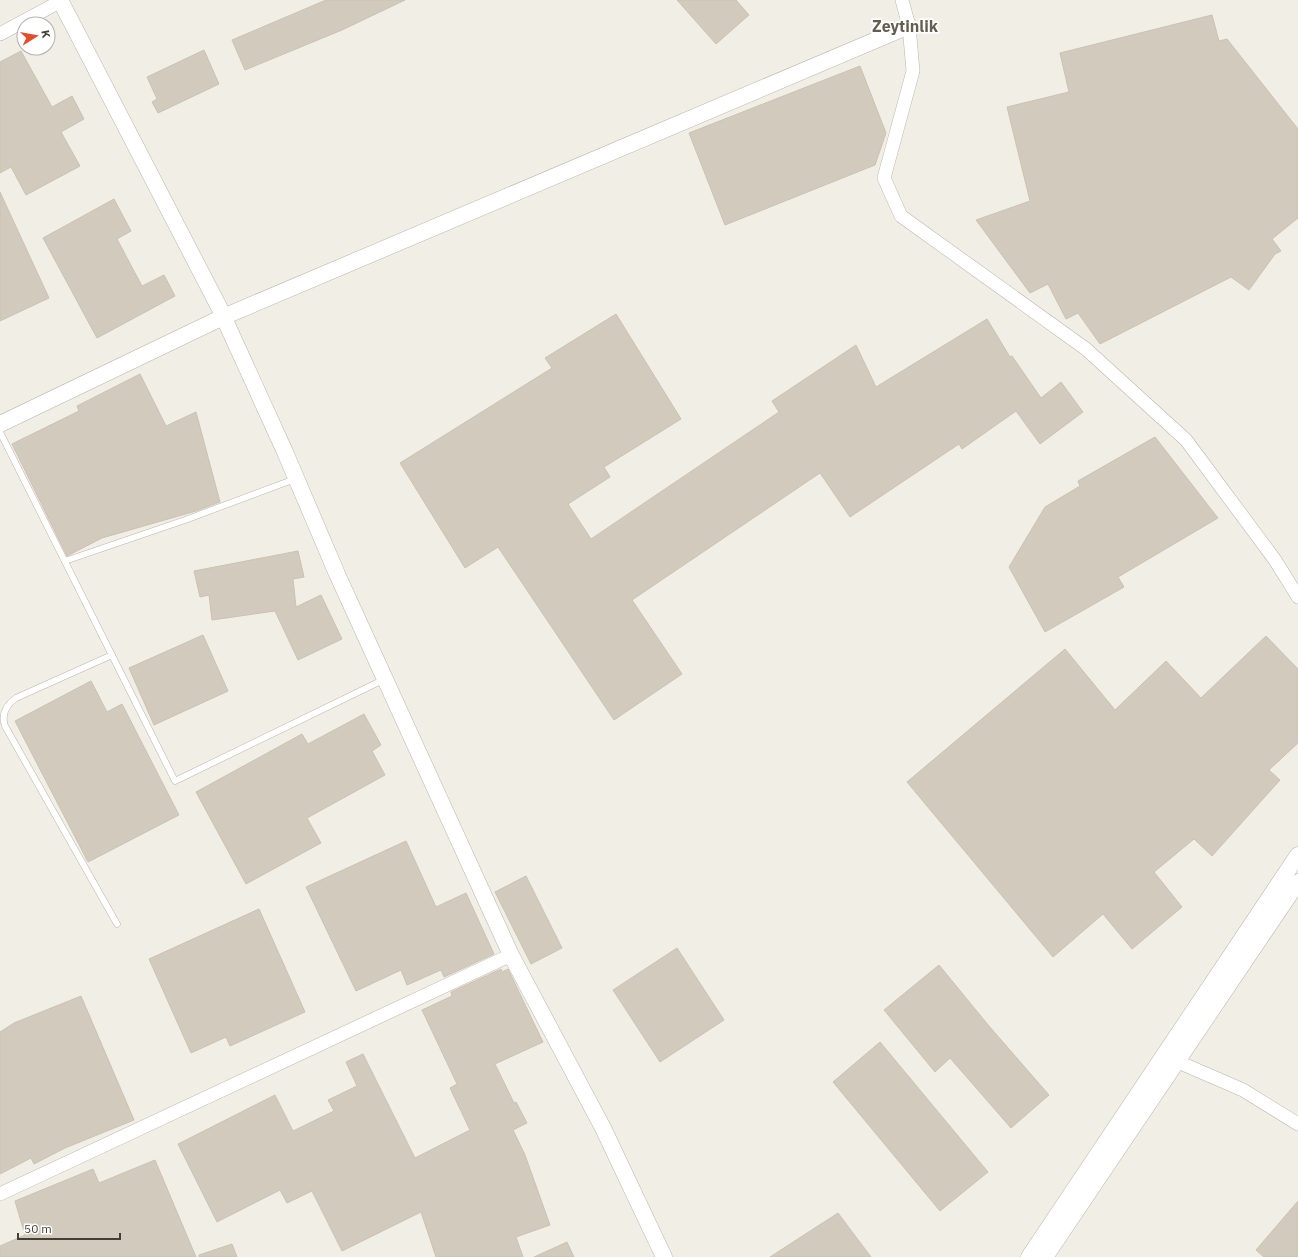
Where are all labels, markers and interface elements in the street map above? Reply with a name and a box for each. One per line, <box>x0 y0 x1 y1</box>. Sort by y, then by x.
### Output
north arrow <box>16 16 56 56</box>
district label: Zeytinlik <box>872 16 939 36</box>
text: K <box>38 29 53 40</box>
scale bar <box>18 1215 120 1241</box>
text: 50 m <box>24 1221 52 1236</box>

